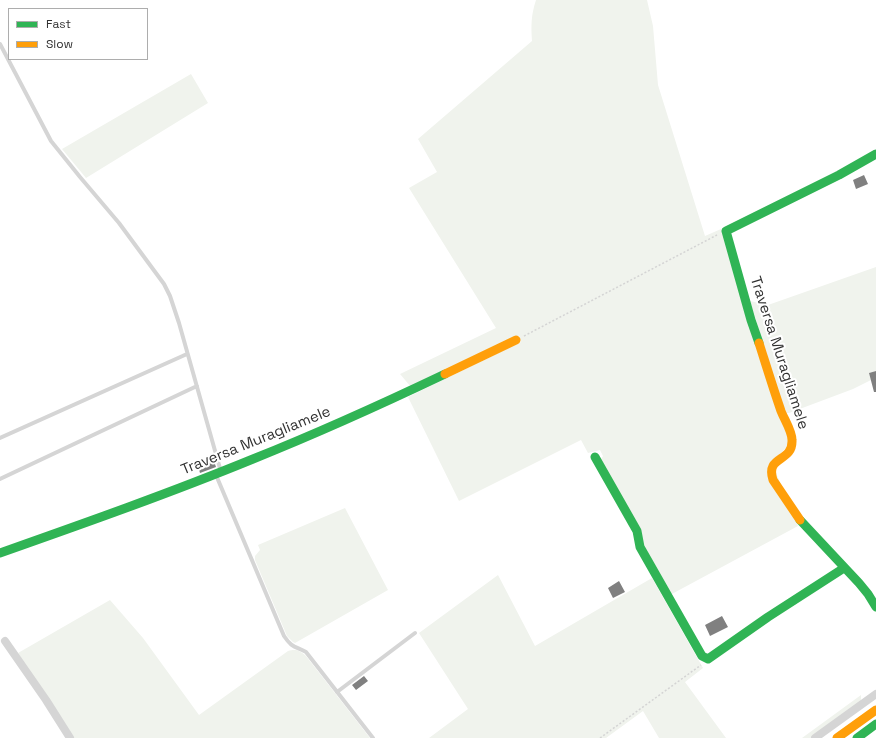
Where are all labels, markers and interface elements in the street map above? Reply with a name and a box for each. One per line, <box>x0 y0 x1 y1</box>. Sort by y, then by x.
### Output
legend <box>8 8 148 60</box>
text: Fast <box>46 16 71 32</box>
text: Slow <box>46 36 73 52</box>
street label: Traversa Muragliamele <box>746 274 812 432</box>
street label: Traversa Muragliamele <box>179 403 333 479</box>

